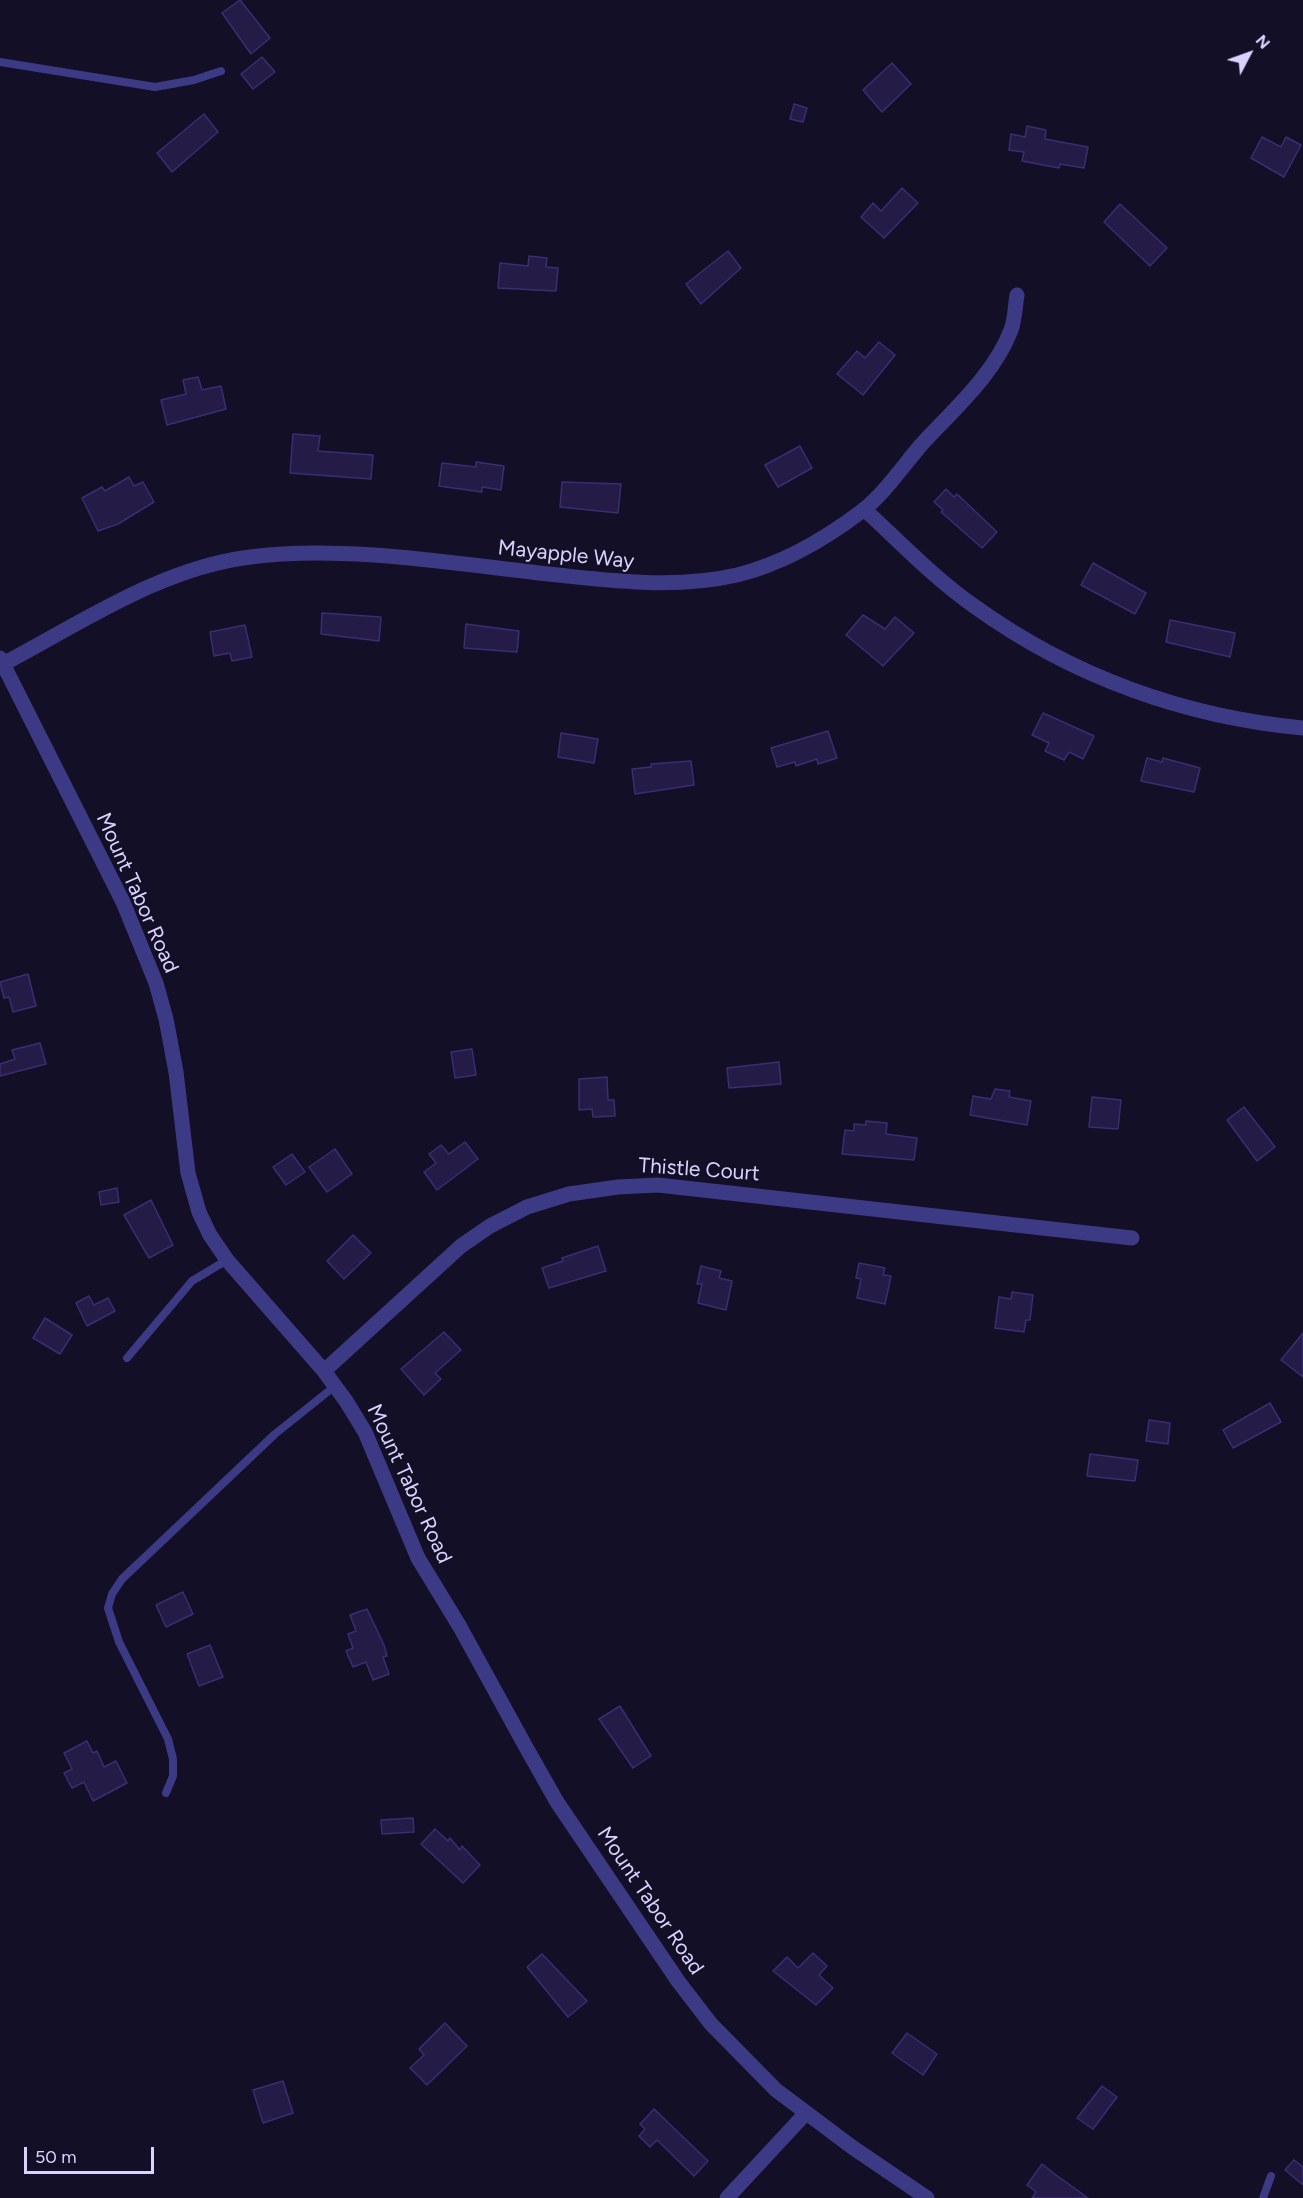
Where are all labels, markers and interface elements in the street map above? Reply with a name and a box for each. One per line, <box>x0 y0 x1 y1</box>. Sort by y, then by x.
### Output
north arrow <box>1219 24 1279 84</box>
text: N <box>1252 31 1274 53</box>
street label: Mayapple Way <box>497 535 635 575</box>
street label: Mount Tabor Road <box>90 809 184 977</box>
street label: Thistle Court <box>638 1153 760 1187</box>
street label: Mount Tabor Road <box>361 1400 457 1568</box>
street label: Mount Tabor Road <box>591 1822 709 1980</box>
scale bar <box>27 2135 158 2173</box>
text: 50 m <box>35 2146 77 2168</box>

